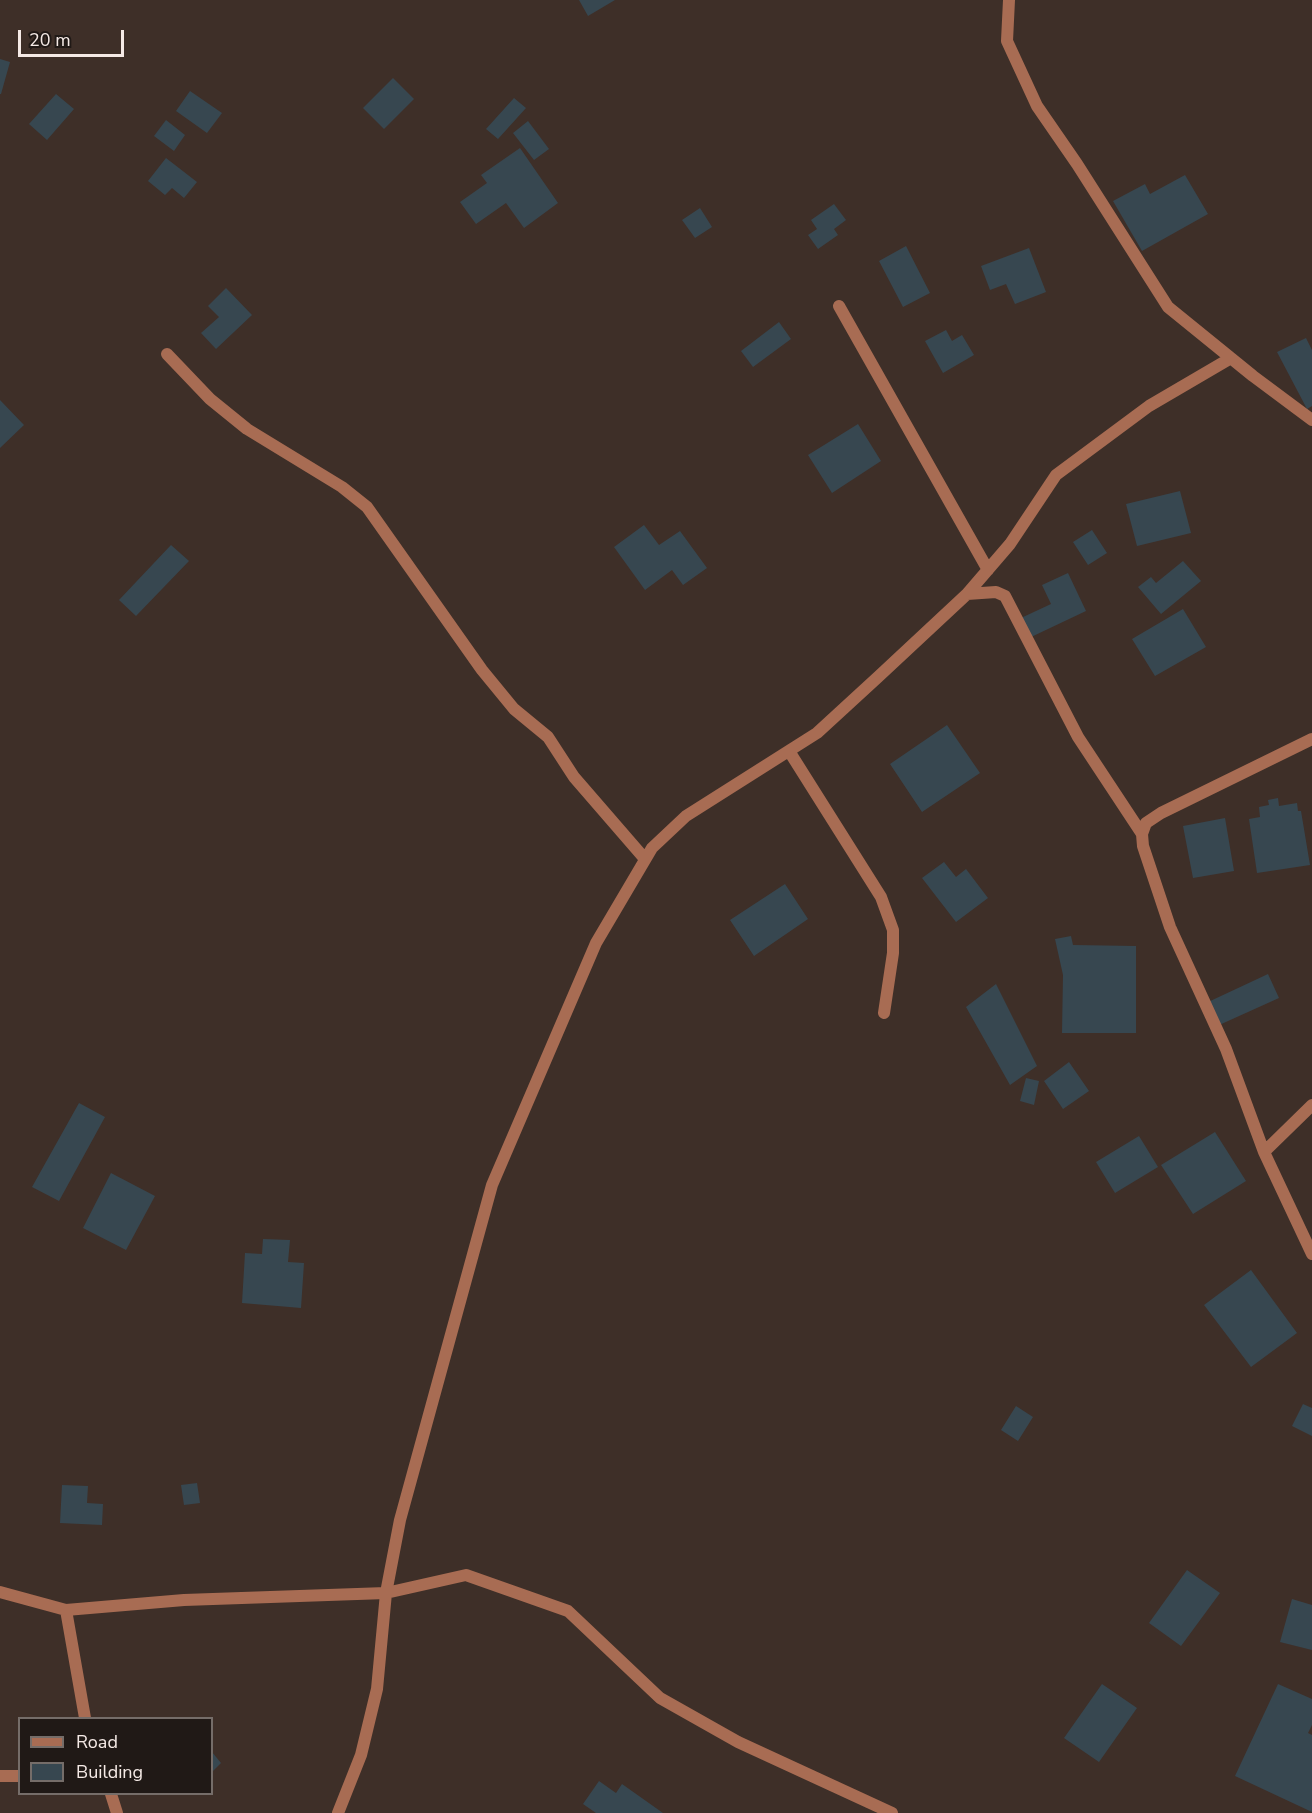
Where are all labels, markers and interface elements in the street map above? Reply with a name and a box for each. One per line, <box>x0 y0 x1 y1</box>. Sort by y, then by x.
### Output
scale bar <box>21 18 128 56</box>
text: 20 m <box>29 28 71 52</box>
legend <box>18 1717 213 1795</box>
text: Road <box>76 1730 118 1754</box>
text: Building <box>76 1760 143 1784</box>

